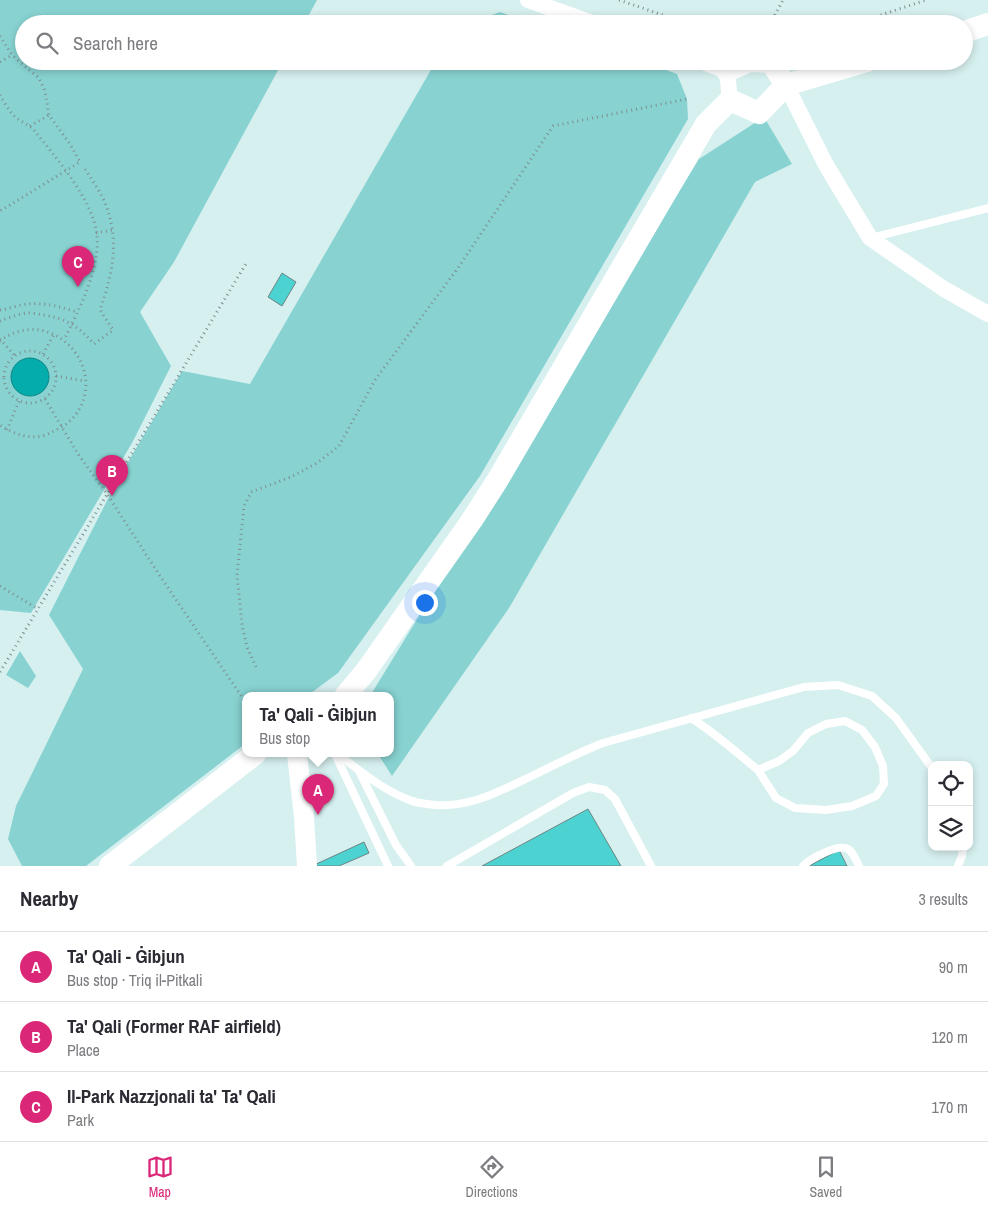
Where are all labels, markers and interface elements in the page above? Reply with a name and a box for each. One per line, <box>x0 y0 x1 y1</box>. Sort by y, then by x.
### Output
search box <box>15 15 973 70</box>
icon: search <box>33 29 61 57</box>
text: Search here <box>73 30 158 56</box>
pin: C <box>62 246 94 287</box>
pin: B <box>96 455 128 496</box>
your location <box>412 590 438 616</box>
popup <box>242 692 394 757</box>
text: Ta' Qali - Ġibjun <box>259 701 377 727</box>
text: Bus stop <box>259 727 310 749</box>
map controls <box>928 761 973 851</box>
button: locate <box>928 761 973 806</box>
pin: A <box>302 774 334 815</box>
button: layers <box>928 806 973 851</box>
text: Nearby <box>20 884 78 913</box>
text: 3 results <box>918 888 968 910</box>
text: Ta' Qali - Ġibjun <box>67 943 185 969</box>
text: A <box>31 956 41 978</box>
text: 90 m <box>939 956 968 978</box>
text: Bus stop · Triq il-Pitkali <box>67 969 203 991</box>
text: Ta' Qali (Former RAF airfield) <box>67 1013 281 1039</box>
text: B <box>31 1026 41 1048</box>
text: 120 m <box>932 1026 968 1048</box>
text: Place <box>67 1039 100 1061</box>
text: Il-Park Nazzjonali ta' Ta' Qali <box>67 1083 276 1109</box>
text: C <box>31 1096 41 1118</box>
text: 170 m <box>932 1096 968 1118</box>
text: Park <box>67 1109 94 1131</box>
tab: Map <box>146 1153 174 1201</box>
tab: Directions <box>466 1153 518 1201</box>
tab: Saved <box>810 1153 842 1201</box>

